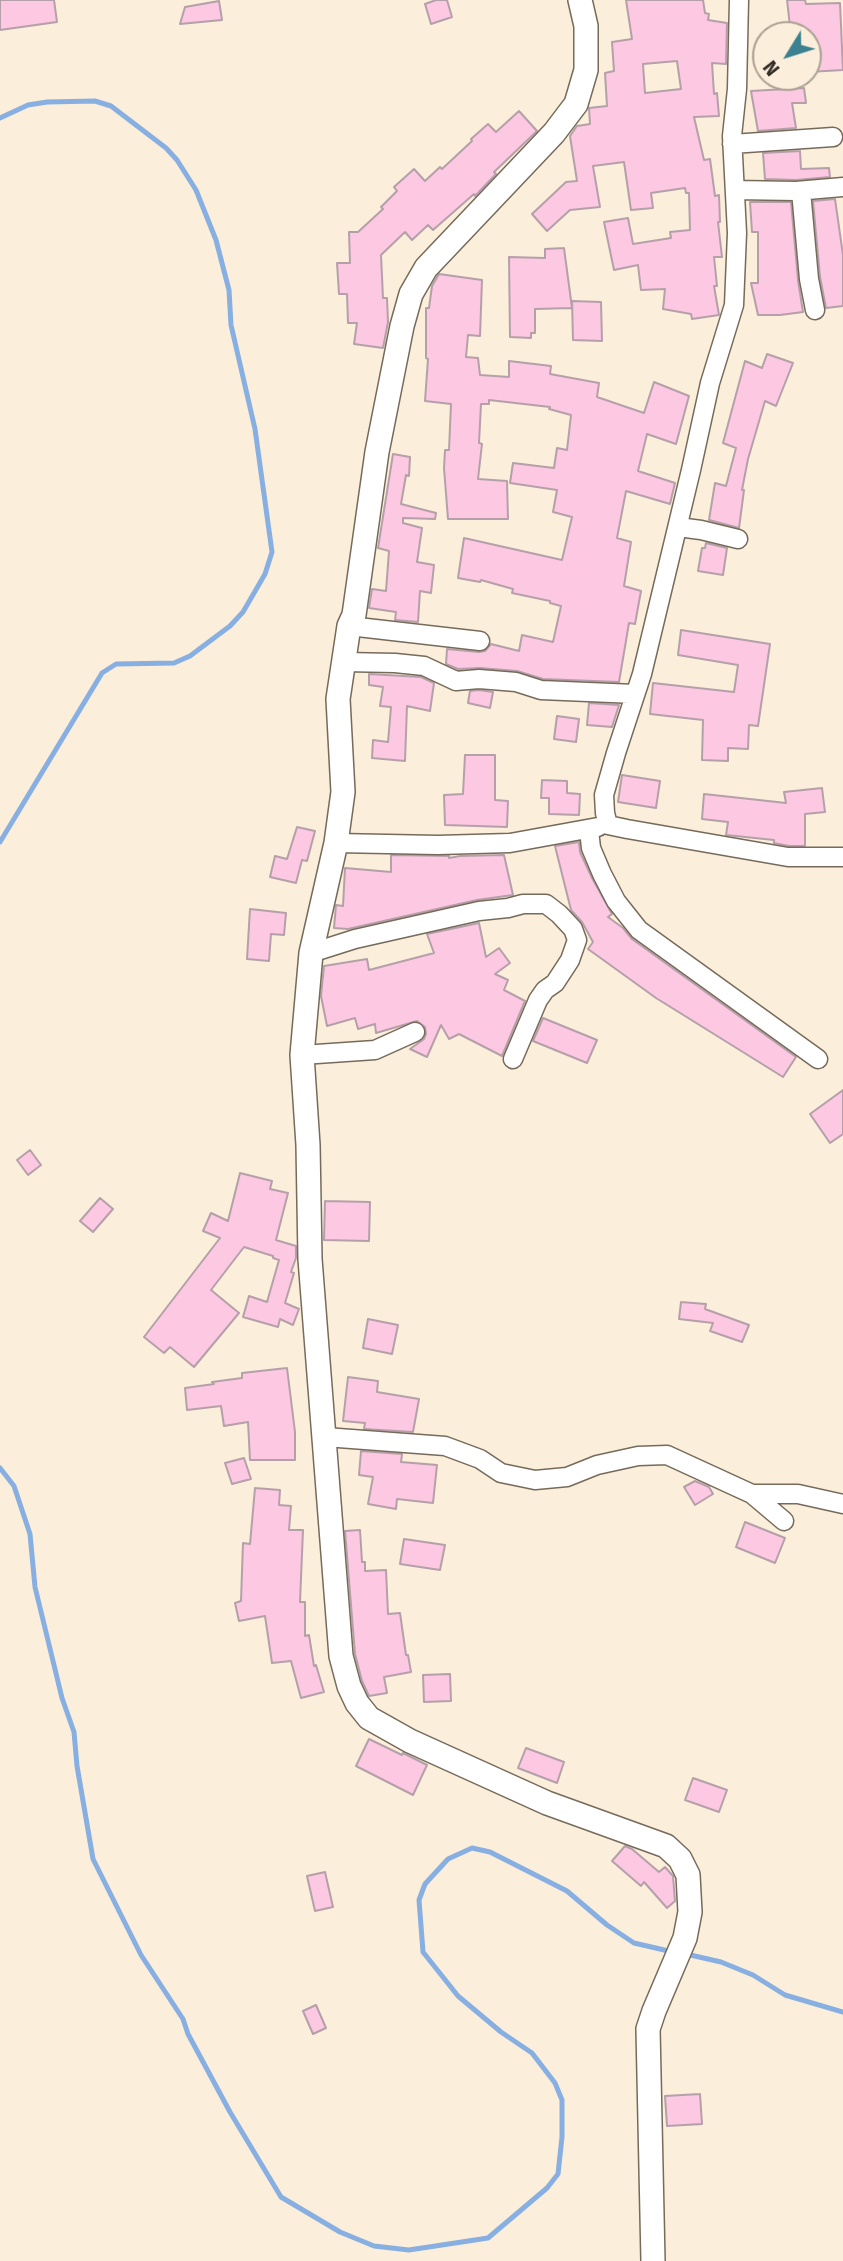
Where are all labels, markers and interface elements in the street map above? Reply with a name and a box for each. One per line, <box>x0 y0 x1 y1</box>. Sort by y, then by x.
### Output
north arrow <box>752 21 822 91</box>
text: N <box>759 56 785 80</box>

